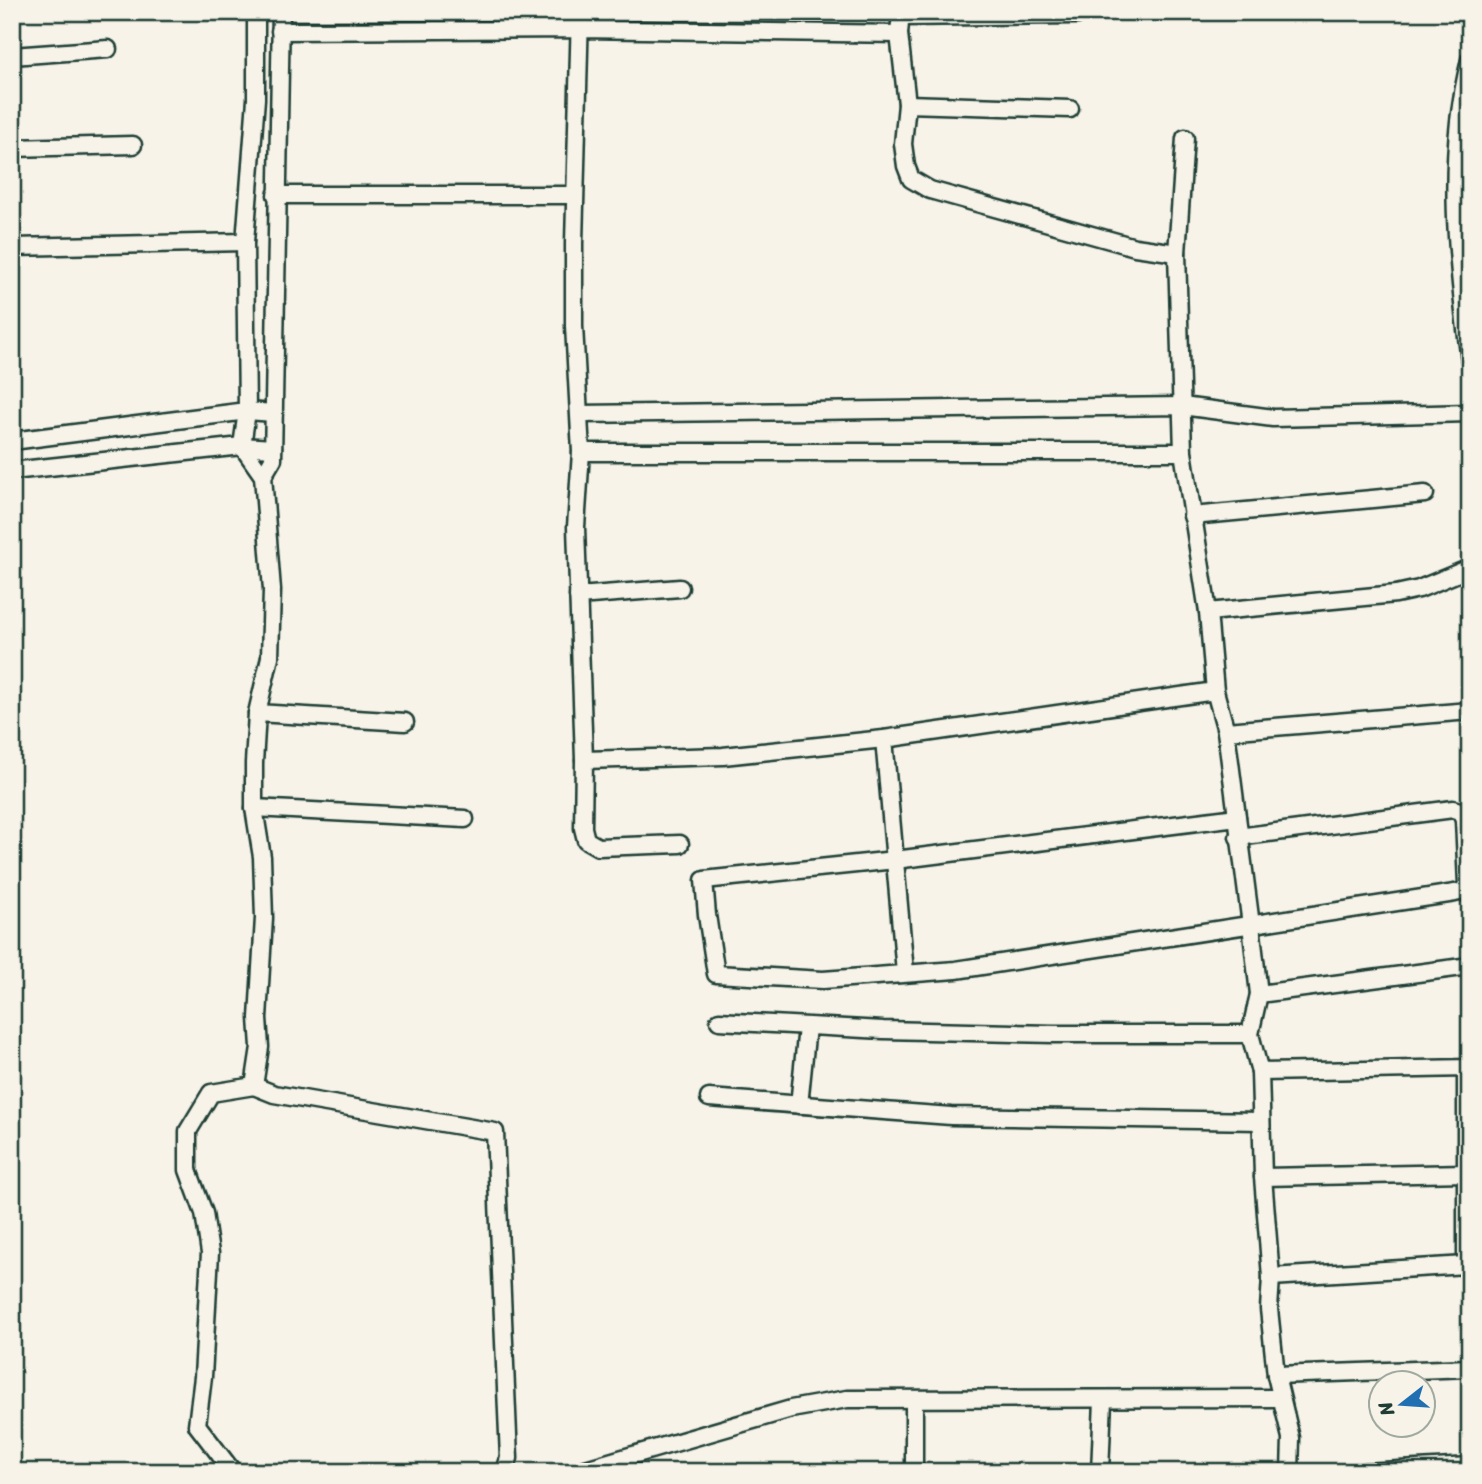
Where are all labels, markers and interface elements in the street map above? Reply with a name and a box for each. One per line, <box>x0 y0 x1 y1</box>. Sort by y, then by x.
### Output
north arrow <box>1366 1368 1436 1438</box>
text: N <box>1368 1397 1404 1421</box>

